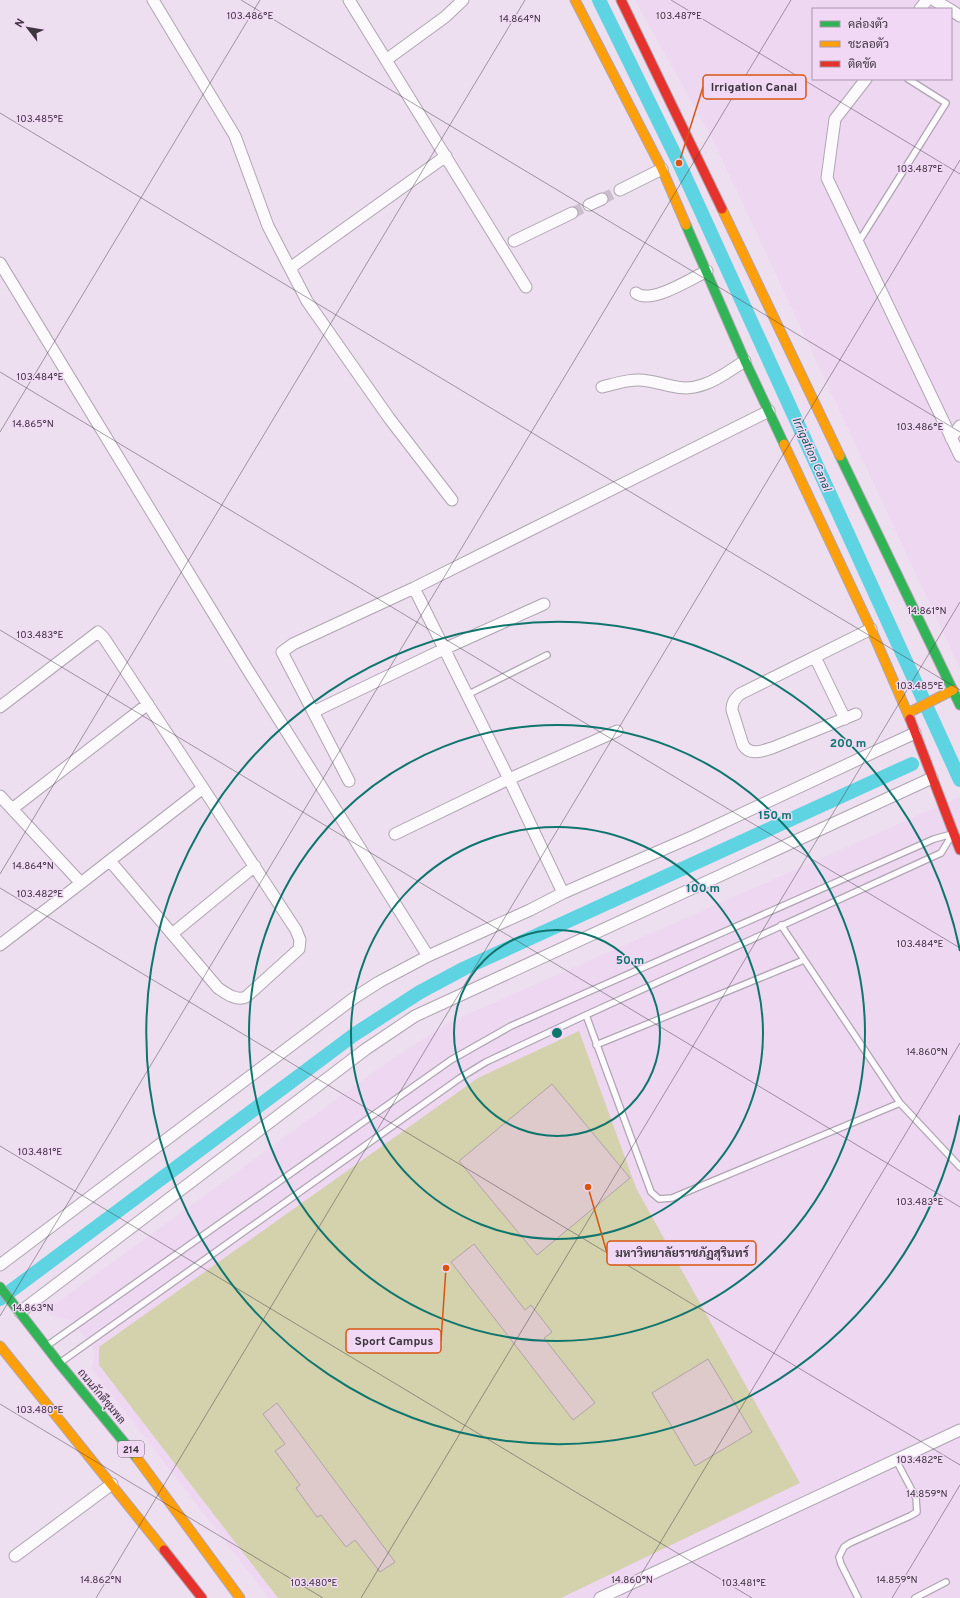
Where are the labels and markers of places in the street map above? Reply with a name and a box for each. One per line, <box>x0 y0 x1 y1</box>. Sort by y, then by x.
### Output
callout: Irrigation Canal <box>703 75 806 99</box>
centre of rings <box>550 1026 564 1040</box>
callout: มหาวิทยาลัยราชภัฏสุรินทร์ <box>607 1241 756 1265</box>
callout: Sport Campus <box>346 1329 441 1353</box>

